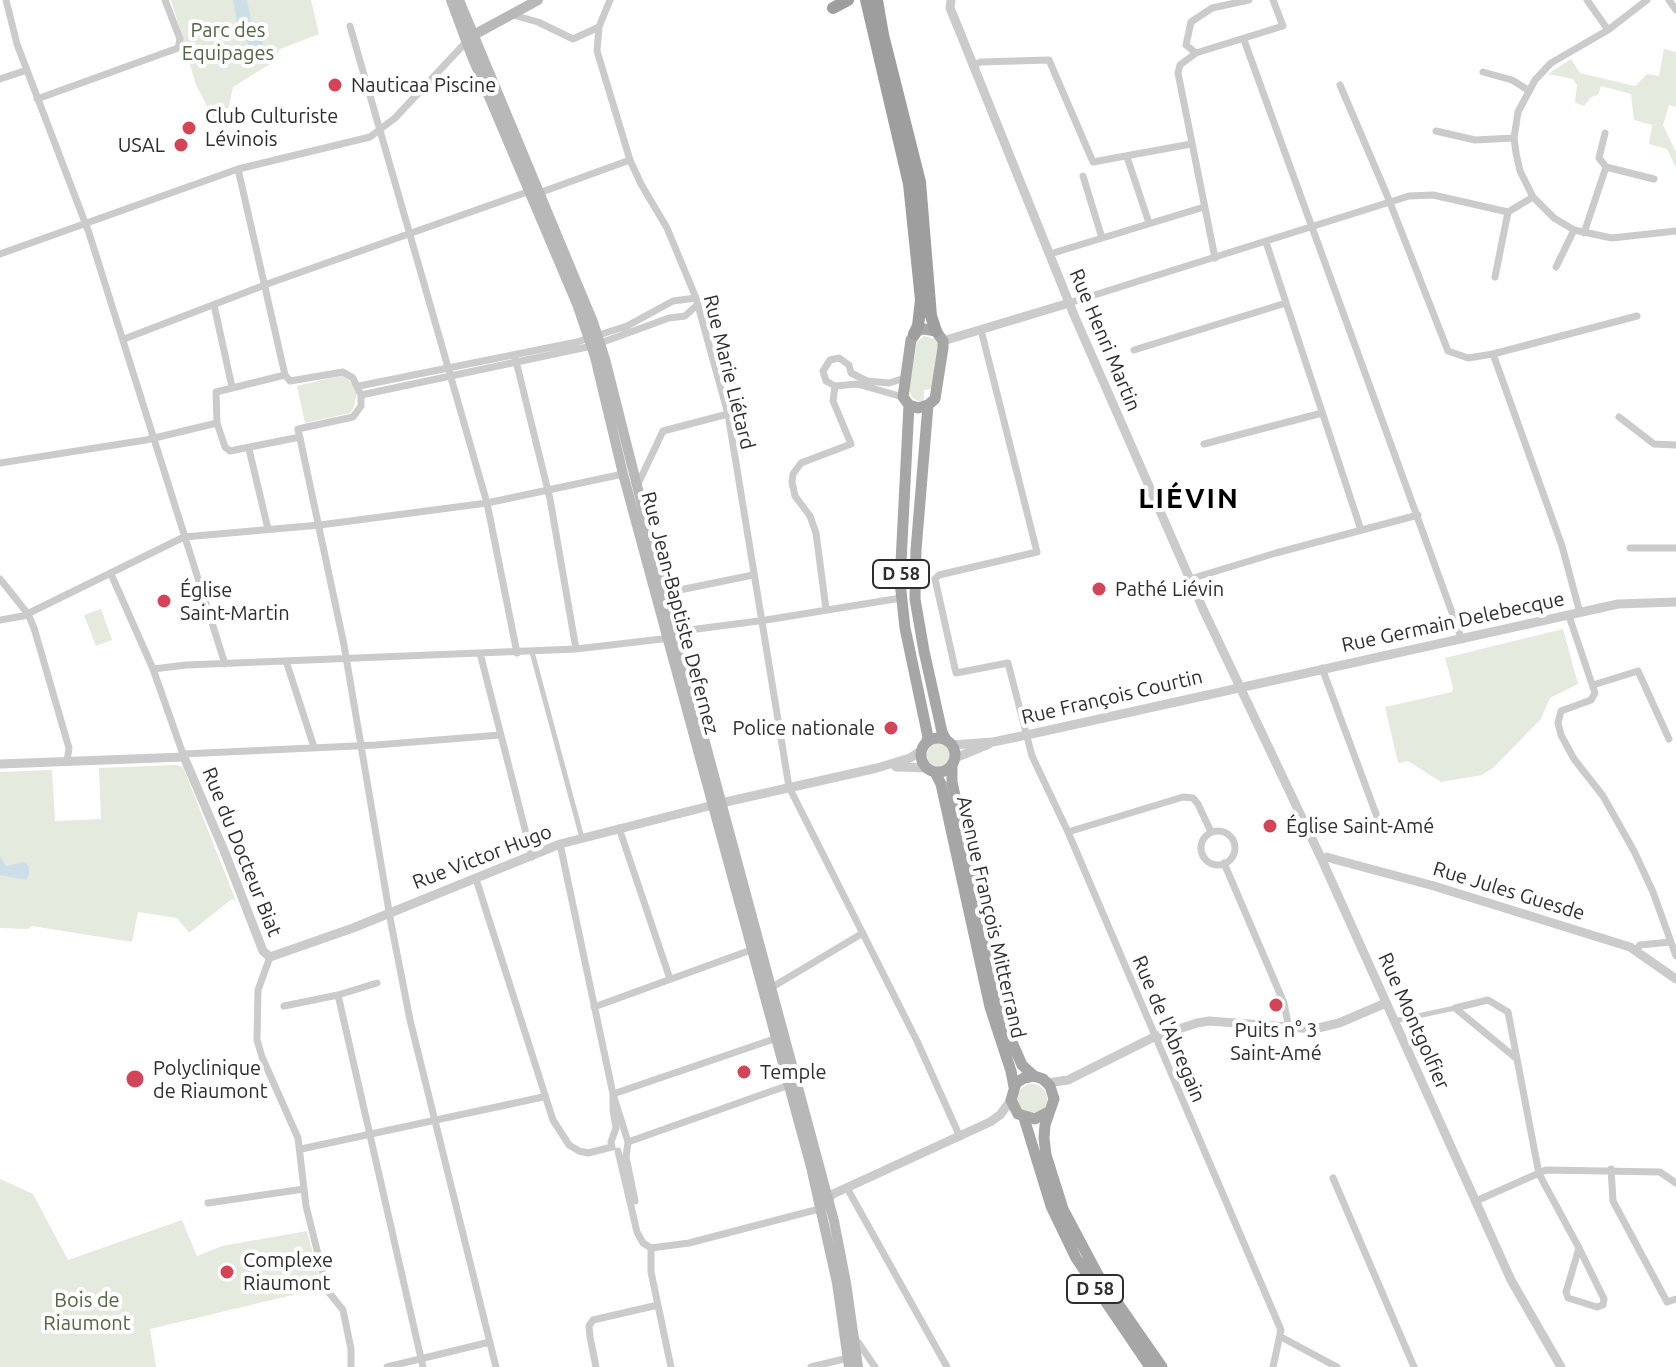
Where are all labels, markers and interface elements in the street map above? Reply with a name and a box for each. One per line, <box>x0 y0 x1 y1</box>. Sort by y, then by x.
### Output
park label: Parc des Equipages <box>182 18 274 65</box>
place label: Nauticaa Piscine <box>351 73 496 97</box>
marker: Nauticaa Piscine <box>326 76 344 94</box>
place label: Club Culturiste Lévinois <box>205 104 338 151</box>
marker: Club Culturiste Lévinois <box>180 119 198 137</box>
place label: USAL <box>118 133 165 157</box>
marker: USAL <box>172 136 190 154</box>
street label: Rue Henri Martin <box>1064 265 1146 415</box>
street label: Rue Marie Liétard <box>698 292 760 452</box>
district label: LIÉVIN <box>1138 482 1240 516</box>
street label: Rue Jean-Baptiste Defernez <box>636 489 724 737</box>
road number: D 58 <box>873 560 929 588</box>
place label: Pathé Liévin <box>1115 577 1224 601</box>
place label: Église Saint-Martin <box>180 578 290 625</box>
marker: Pathé Liévin <box>1090 580 1108 598</box>
street label: Rue Germain Delebecque <box>1339 587 1567 657</box>
marker: Église Saint-Martin <box>155 592 173 610</box>
street label: Rue François Courtin <box>1019 664 1205 730</box>
place label: Police nationale <box>733 716 875 740</box>
marker: Police nationale <box>882 719 900 737</box>
street label: Rue du Docteur Biat <box>197 764 287 940</box>
street label: Avenue François Mitterrand <box>951 793 1031 1041</box>
place label: Église Saint-Amé <box>1286 814 1434 838</box>
marker: Église Saint-Amé <box>1261 817 1279 835</box>
street label: Rue Victor Hugo <box>409 819 555 895</box>
street label: Rue Jules Guesde <box>1430 857 1588 925</box>
street label: Rue Montgolfier <box>1373 949 1455 1093</box>
street label: Rue de l'Abregain <box>1127 952 1211 1106</box>
marker: Puits n° 3 Saint-Amé <box>1267 996 1285 1014</box>
place label: Puits n° 3 Saint-Amé <box>1230 1018 1322 1065</box>
place label: Polyclinique de Riaumont <box>153 1056 268 1103</box>
place label: Temple <box>760 1060 826 1084</box>
marker: Temple <box>735 1063 753 1081</box>
marker: Polyclinique de Riaumont <box>124 1068 146 1090</box>
place label: Complexe Riaumont <box>243 1248 333 1295</box>
marker: Complexe Riaumont <box>218 1263 236 1281</box>
road number: D 58 <box>1067 1275 1123 1303</box>
park label: Bois de Riaumont <box>43 1288 131 1335</box>

